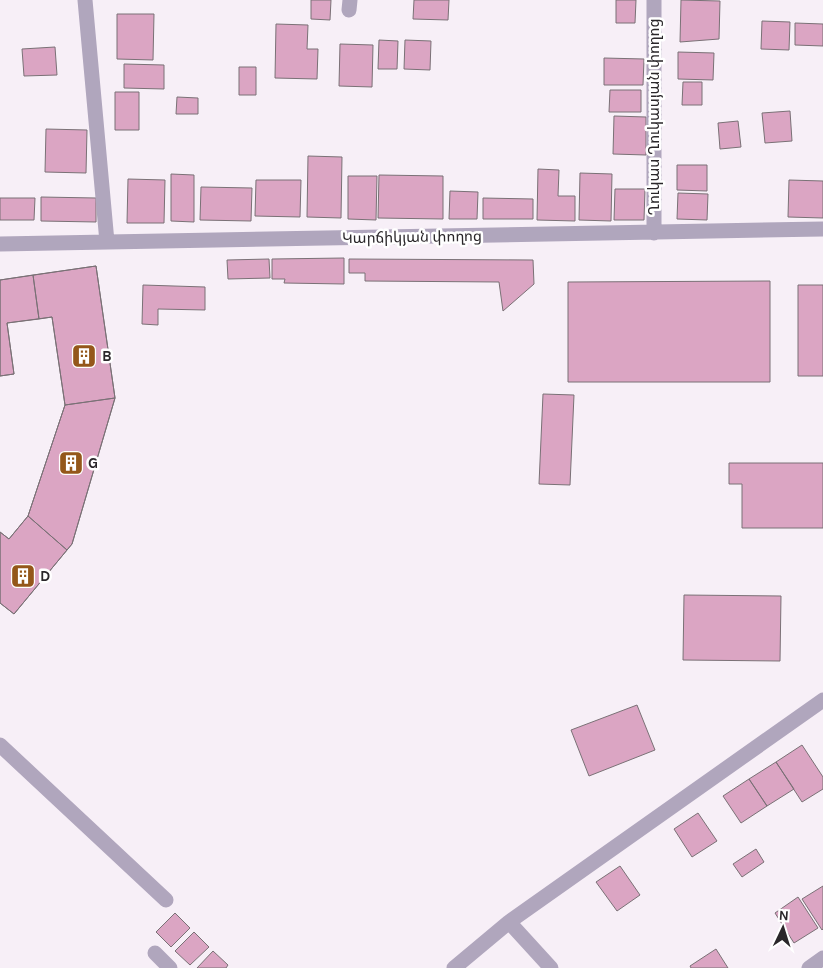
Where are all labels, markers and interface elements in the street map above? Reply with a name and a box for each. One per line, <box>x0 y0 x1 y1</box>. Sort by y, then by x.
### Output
street label: Ղուկաս Ղուկասյան փողոց <box>645 19 663 215</box>
street label: Կարճիկյան փողոց <box>342 227 482 247</box>
building icon: B <box>71 343 97 369</box>
place label: B <box>102 347 112 365</box>
building icon: G <box>58 450 84 476</box>
place label: G <box>88 454 98 472</box>
building icon: D <box>10 563 36 589</box>
place label: D <box>40 567 50 585</box>
north arrow <box>758 903 808 953</box>
text: N <box>778 907 789 924</box>

